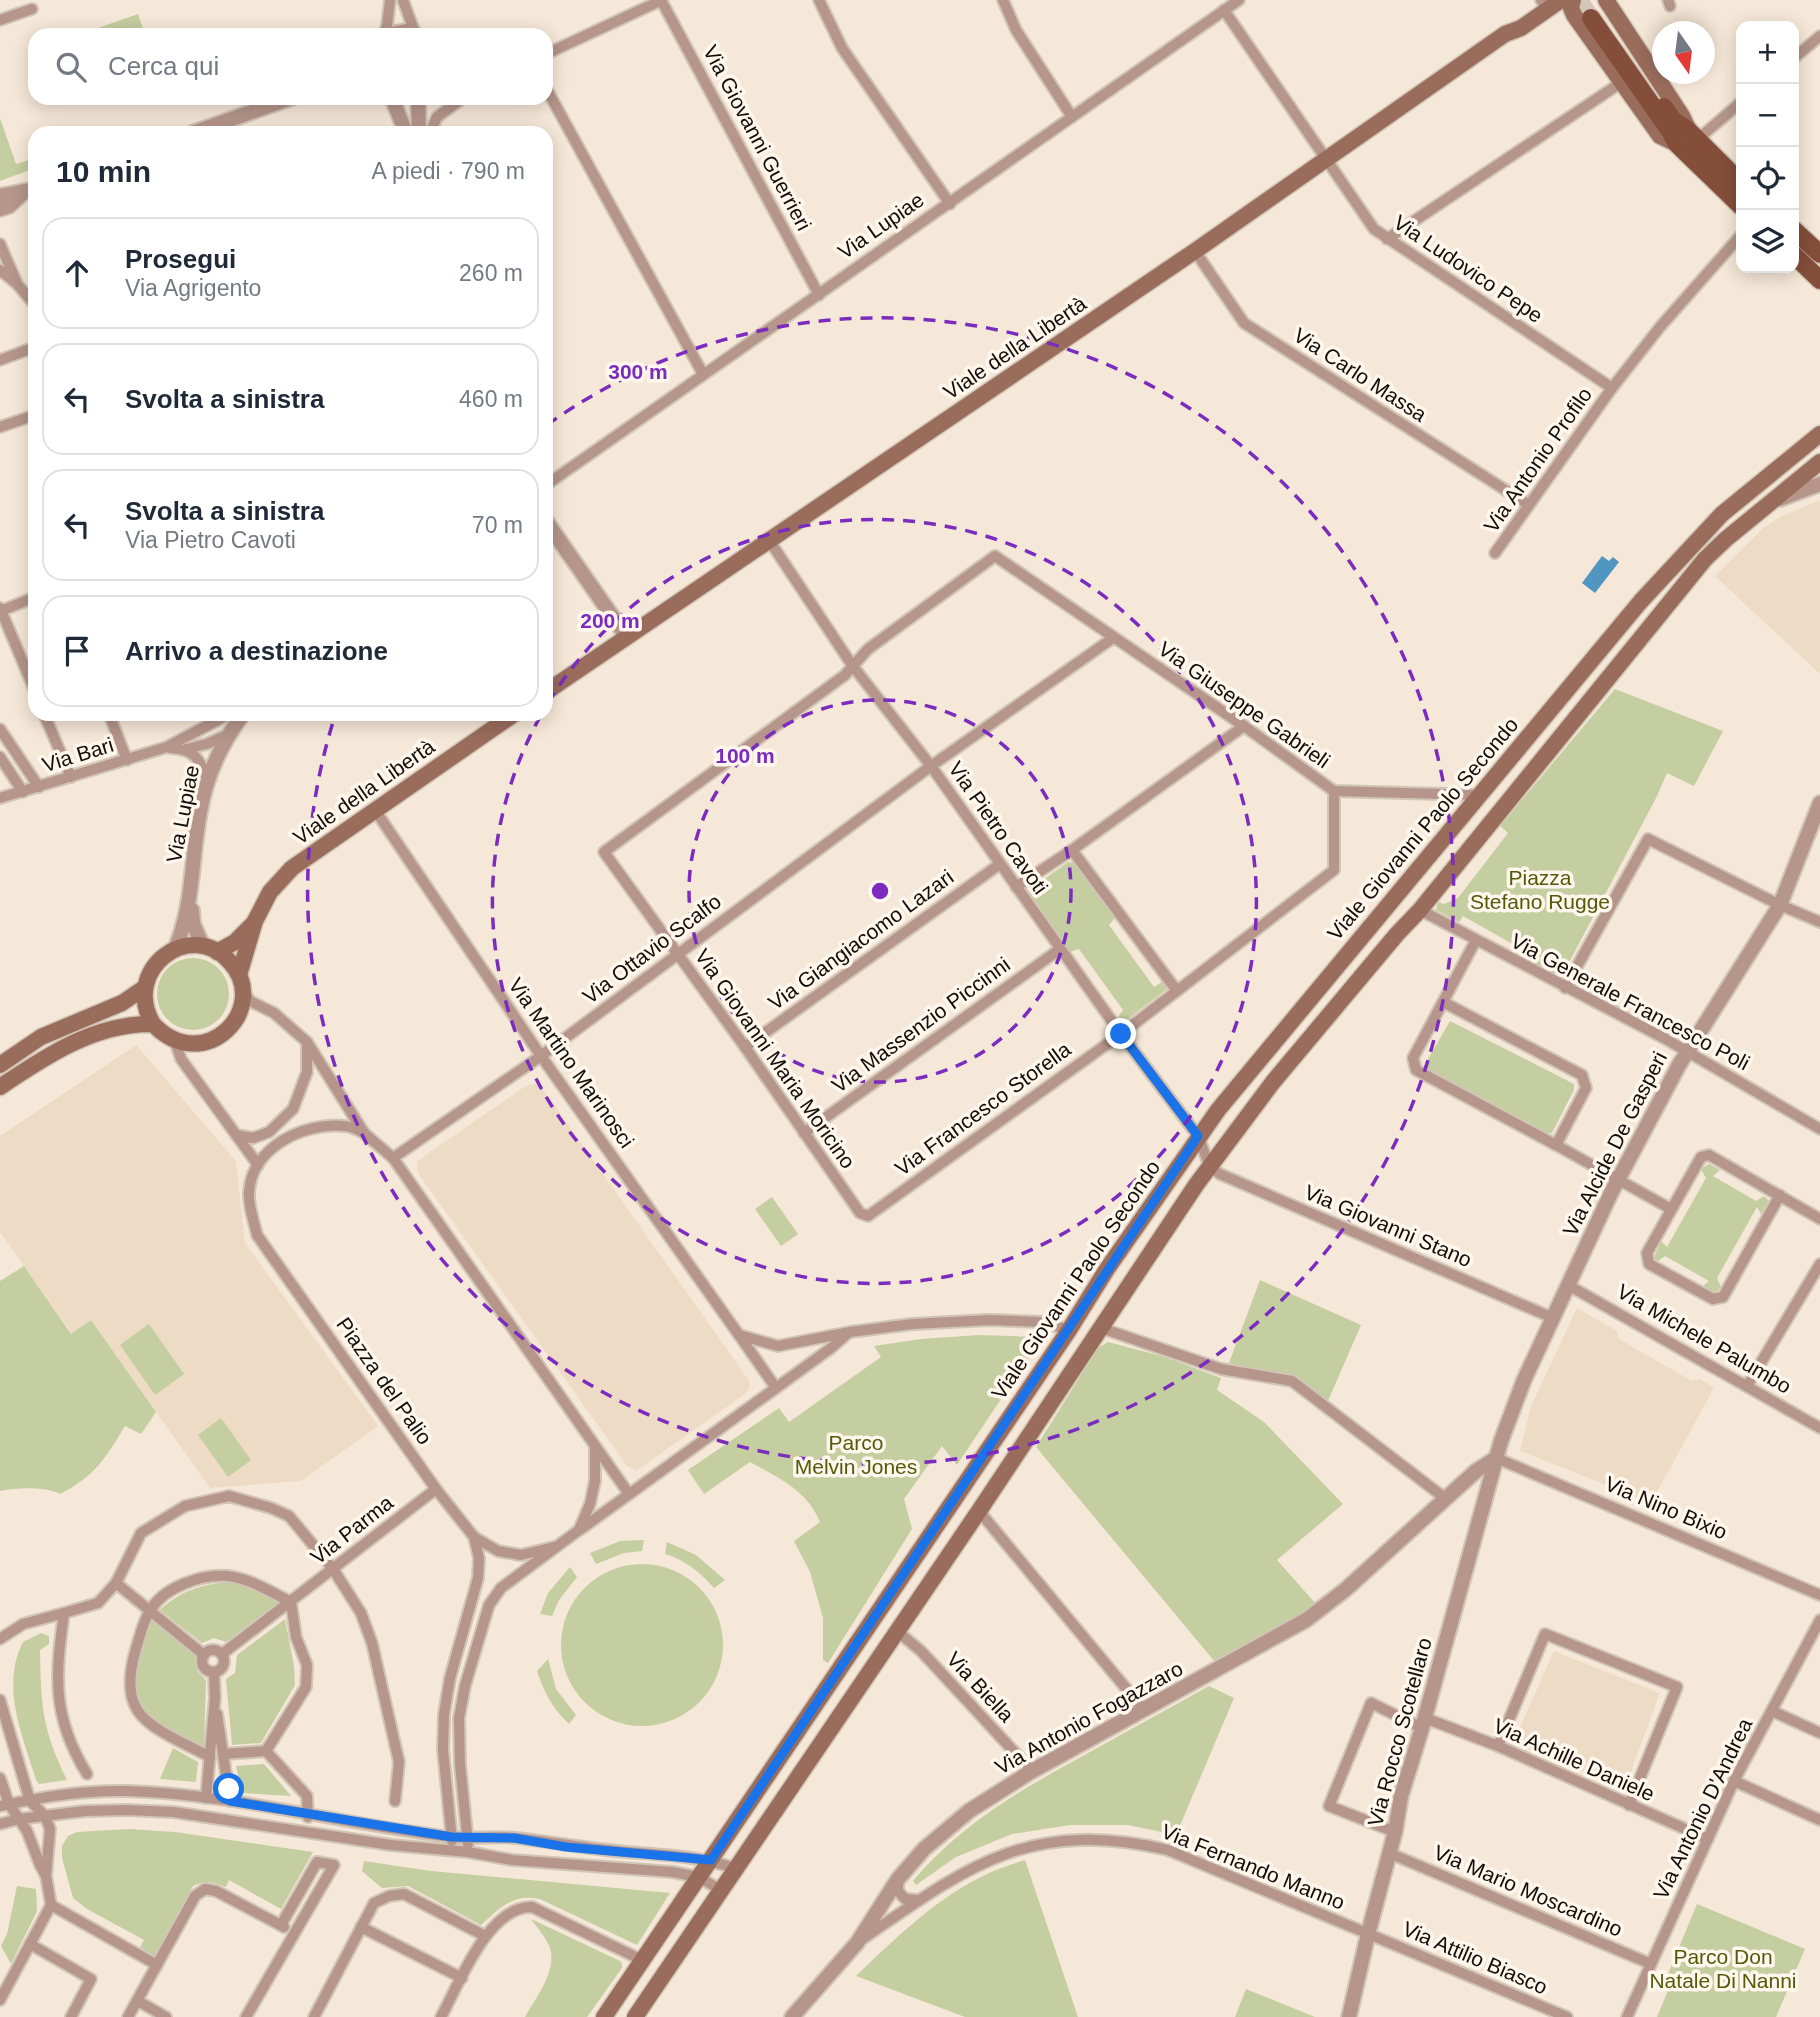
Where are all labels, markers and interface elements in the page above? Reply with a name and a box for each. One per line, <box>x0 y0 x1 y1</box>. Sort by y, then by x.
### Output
north arrow <box>1652 21 1715 84</box>
map controls <box>1736 21 1799 273</box>
button: + <box>1736 21 1799 84</box>
search box <box>28 28 553 105</box>
street label: Via Giovanni Guerrieri <box>699 41 816 234</box>
icon: search <box>52 48 90 86</box>
text: Cerca qui <box>108 51 219 81</box>
button: − <box>1736 84 1799 147</box>
button: locate <box>1736 147 1799 210</box>
text: 10 min <box>56 155 151 188</box>
text: A piedi · 790 m <box>372 158 525 184</box>
street label: Via Lupiae <box>834 188 928 263</box>
street label: Via Ludovico Pepe <box>1389 210 1547 327</box>
button: layers <box>1736 210 1799 273</box>
text: Prosegui <box>125 244 236 274</box>
icon: ahead <box>58 254 96 292</box>
text: 260 m <box>459 260 523 286</box>
text: Via Agrigento <box>125 275 261 301</box>
street label: Viale della Libertà <box>939 291 1090 404</box>
street label: Via Carlo Massa <box>1290 323 1431 426</box>
text: 300 m <box>608 360 668 383</box>
icon: left <box>58 380 96 418</box>
street label: Via Antonio Profilo <box>1479 383 1596 536</box>
text: Svolta a sinistra <box>125 384 324 414</box>
text: 460 m <box>459 386 523 412</box>
text: Svolta a sinistra <box>125 496 324 526</box>
icon: left <box>58 506 96 544</box>
text: 70 m <box>472 512 523 538</box>
text: Via Pietro Cavoti <box>125 527 296 553</box>
text: 200 m <box>580 609 640 632</box>
icon: arrive <box>58 632 96 670</box>
text: Arrivo a destinazione <box>125 636 388 666</box>
street label: Via Giuseppe Gabrieli <box>1154 637 1334 772</box>
street label: Viale Giovanni Paolo Secondo <box>1323 713 1522 945</box>
street label: Via Bari <box>40 733 116 776</box>
street label: Viale della Libertà <box>289 734 439 849</box>
text: 100 m <box>715 744 775 767</box>
street label: Via Pietro Cavoti <box>944 757 1053 898</box>
street label: Via Lupiae <box>162 763 203 865</box>
street label: Via Giangiacomo Lazari <box>764 865 958 1014</box>
park label: Piazza Stefano Rugge <box>1470 866 1610 913</box>
centre of rings <box>868 879 892 903</box>
street label: Via Ottavio Scalfo <box>578 889 725 1008</box>
street label: Via Generale Francesco Poli <box>1507 929 1753 1074</box>
street label: Via Giovanni Maria Moricino <box>691 945 860 1173</box>
street label: Via Massenzio Piccinni <box>827 952 1014 1097</box>
street label: Via Martino Marinosci <box>504 974 639 1152</box>
route end <box>1105 1018 1136 1049</box>
street label: Via Francesco Storella <box>891 1037 1075 1180</box>
street label: Via Alcide De Gasperi <box>1558 1048 1671 1240</box>
street label: Viale Giovanni Paolo Secondo <box>987 1156 1164 1404</box>
street label: Via Giovanni Stano <box>1301 1180 1475 1271</box>
street label: Via Michele Palumbo <box>1613 1279 1795 1398</box>
street label: Piazza del Palio <box>332 1313 437 1449</box>
park label: Parco Melvin Jones <box>795 1431 917 1478</box>
street label: Via Nino Bixio <box>1602 1471 1731 1544</box>
street label: Via Parma <box>306 1490 397 1569</box>
street label: Via Rocco Scotellaro <box>1363 1635 1436 1829</box>
street label: Via Biella <box>942 1647 1019 1727</box>
street label: Via Antonio Fogazzaro <box>991 1656 1187 1779</box>
street label: Via Achille Daniele <box>1490 1714 1658 1805</box>
street label: Via Antonio D'Andrea <box>1649 1714 1757 1903</box>
route start <box>213 1773 244 1804</box>
street label: Via Fernando Manno <box>1158 1819 1348 1914</box>
street label: Via Mario Moscardino <box>1430 1840 1626 1941</box>
street label: Via Attilio Biasco <box>1399 1917 1551 1998</box>
park label: Parco Don Natale Di Nanni <box>1649 1945 1797 1992</box>

